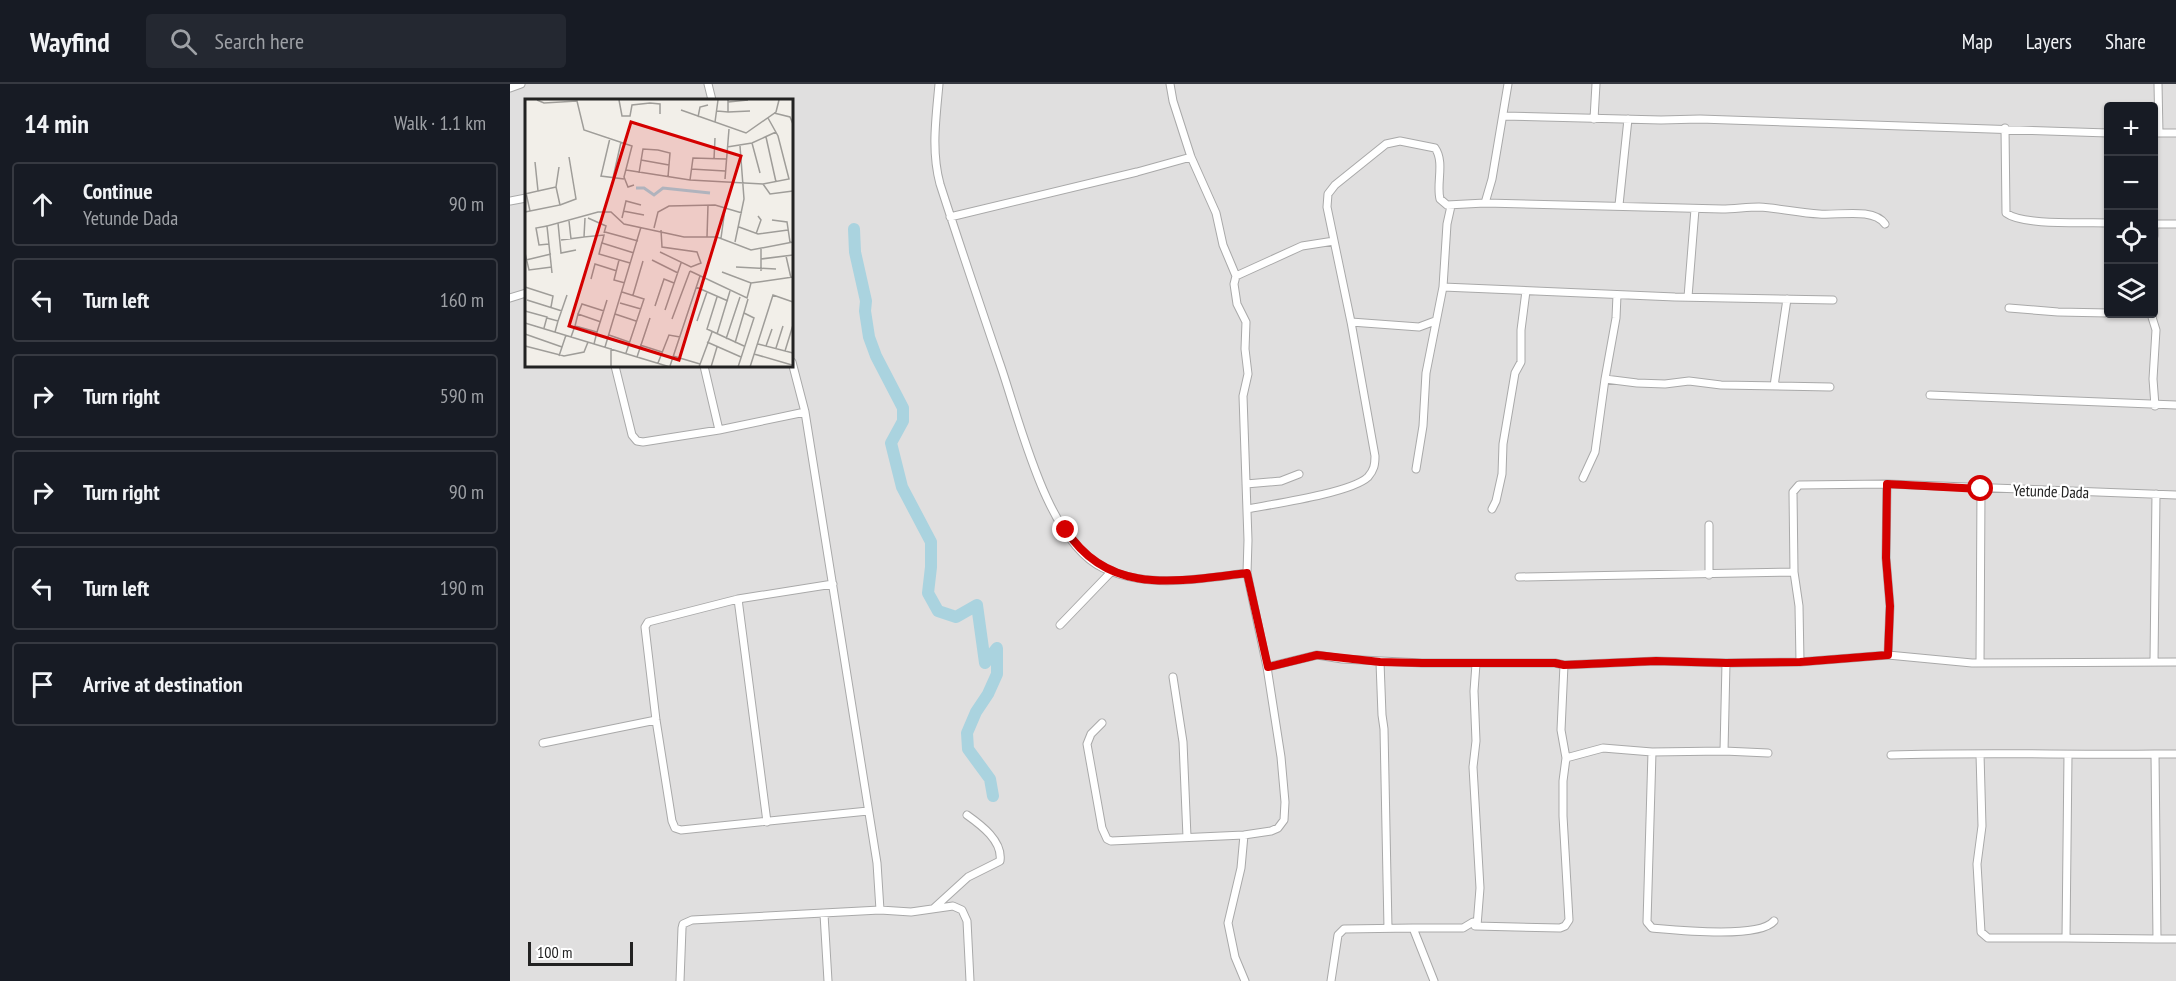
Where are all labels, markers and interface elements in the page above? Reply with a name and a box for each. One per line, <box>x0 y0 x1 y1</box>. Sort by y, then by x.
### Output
search box <box>146 14 566 68</box>
text: Wayfind <box>30 23 110 60</box>
icon: search <box>167 25 200 58</box>
text: Search here <box>215 27 304 55</box>
text: Map <box>1962 28 1993 55</box>
text: Layers <box>2026 28 2072 55</box>
text: Share <box>2105 28 2146 55</box>
inset map <box>525 99 794 368</box>
map controls <box>2104 102 2158 318</box>
button: + <box>2104 102 2158 156</box>
text: 14 min <box>24 107 89 140</box>
text: Walk · 1.1 km <box>394 110 486 136</box>
button: − <box>2104 156 2158 210</box>
text: Continue <box>83 177 153 205</box>
icon: ahead <box>26 188 59 221</box>
text: 90 m <box>449 191 484 217</box>
text: Yetunde Dada <box>83 205 178 231</box>
button: locate <box>2104 210 2158 264</box>
button: layers <box>2104 264 2158 318</box>
icon: left <box>26 284 59 317</box>
text: Turn left <box>83 286 149 314</box>
text: 160 m <box>440 287 484 313</box>
icon: right <box>26 380 59 413</box>
text: Turn right <box>83 382 160 410</box>
text: 590 m <box>440 383 484 409</box>
route start <box>1967 475 1993 501</box>
icon: right <box>26 476 59 509</box>
text: Turn right <box>83 478 160 506</box>
text: 90 m <box>449 479 484 505</box>
street label: Yetunde Dada <box>2013 480 2089 502</box>
route end <box>1052 516 1078 542</box>
icon: left <box>26 572 59 605</box>
text: Turn left <box>83 574 149 602</box>
text: 190 m <box>440 575 484 601</box>
icon: arrive <box>26 668 59 701</box>
text: Arrive at destination <box>83 670 243 698</box>
scale bar <box>528 939 633 966</box>
text: 100 m <box>537 942 572 962</box>

